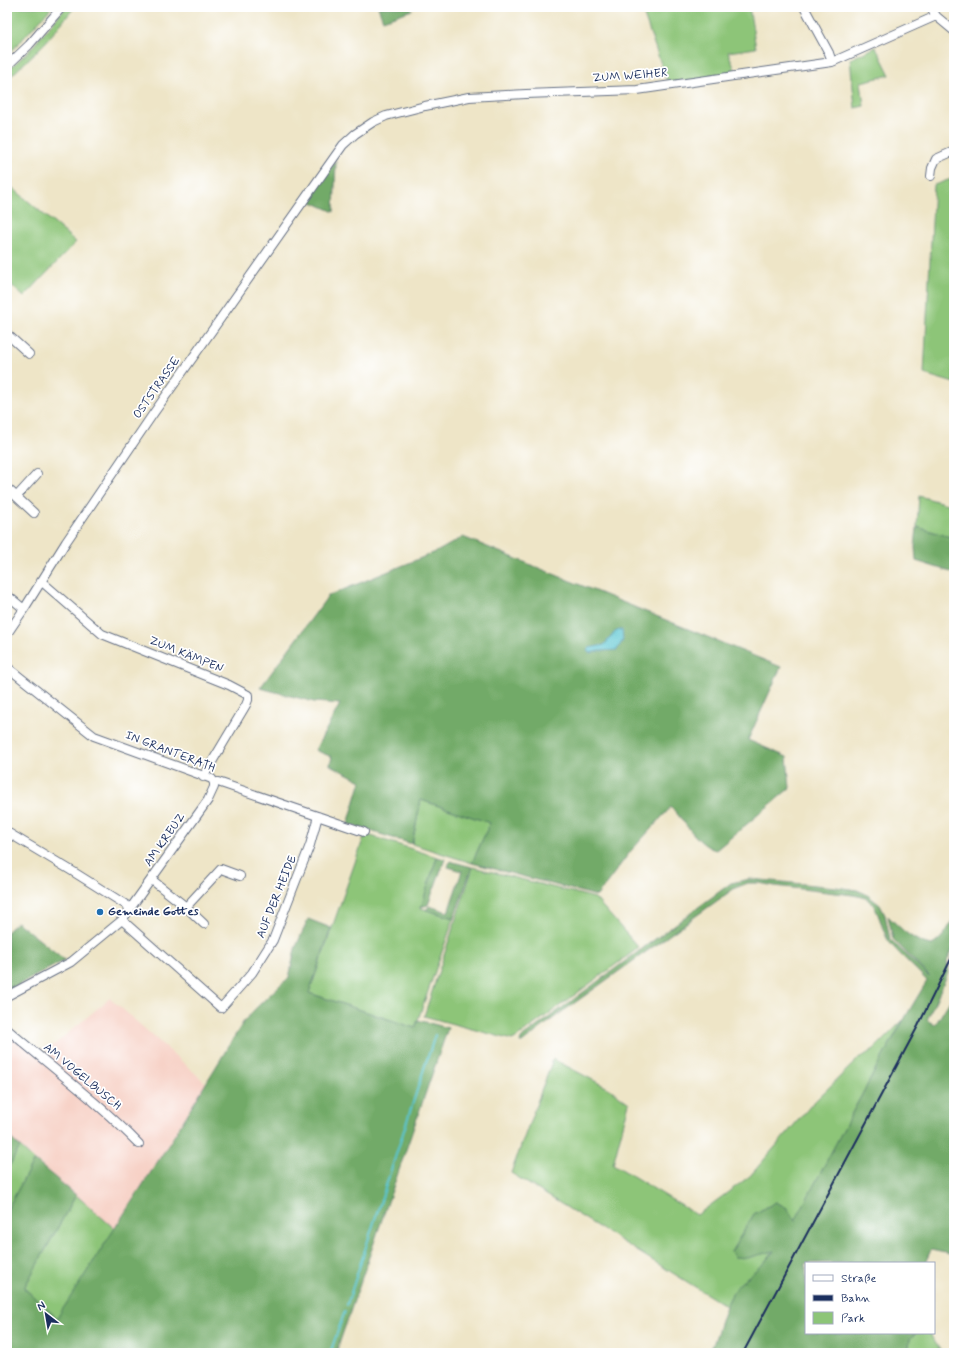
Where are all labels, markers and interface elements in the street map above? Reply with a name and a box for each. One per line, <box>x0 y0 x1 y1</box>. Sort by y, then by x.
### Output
street label: ZUM WEIHER <box>592 65 668 87</box>
street label: OSTSTRASSE <box>130 353 185 422</box>
street label: ZUM KÄMPEN <box>147 633 226 677</box>
street label: IN GRANTERATH <box>123 728 217 777</box>
street label: AM KREUZ <box>141 810 189 870</box>
street label: AUF DER HEIDE <box>253 853 301 941</box>
place label: Gemeinde Gottes <box>108 904 199 920</box>
marker: Gemeinde Gottes <box>95 907 105 917</box>
street label: AM VOGELBUSCH <box>40 1040 124 1114</box>
legend <box>805 1262 935 1334</box>
text: Straße <box>841 1271 876 1287</box>
text: Bahn <box>841 1291 871 1307</box>
north arrow <box>26 1294 66 1334</box>
text: N <box>35 1298 48 1314</box>
text: Park <box>841 1311 865 1327</box>

